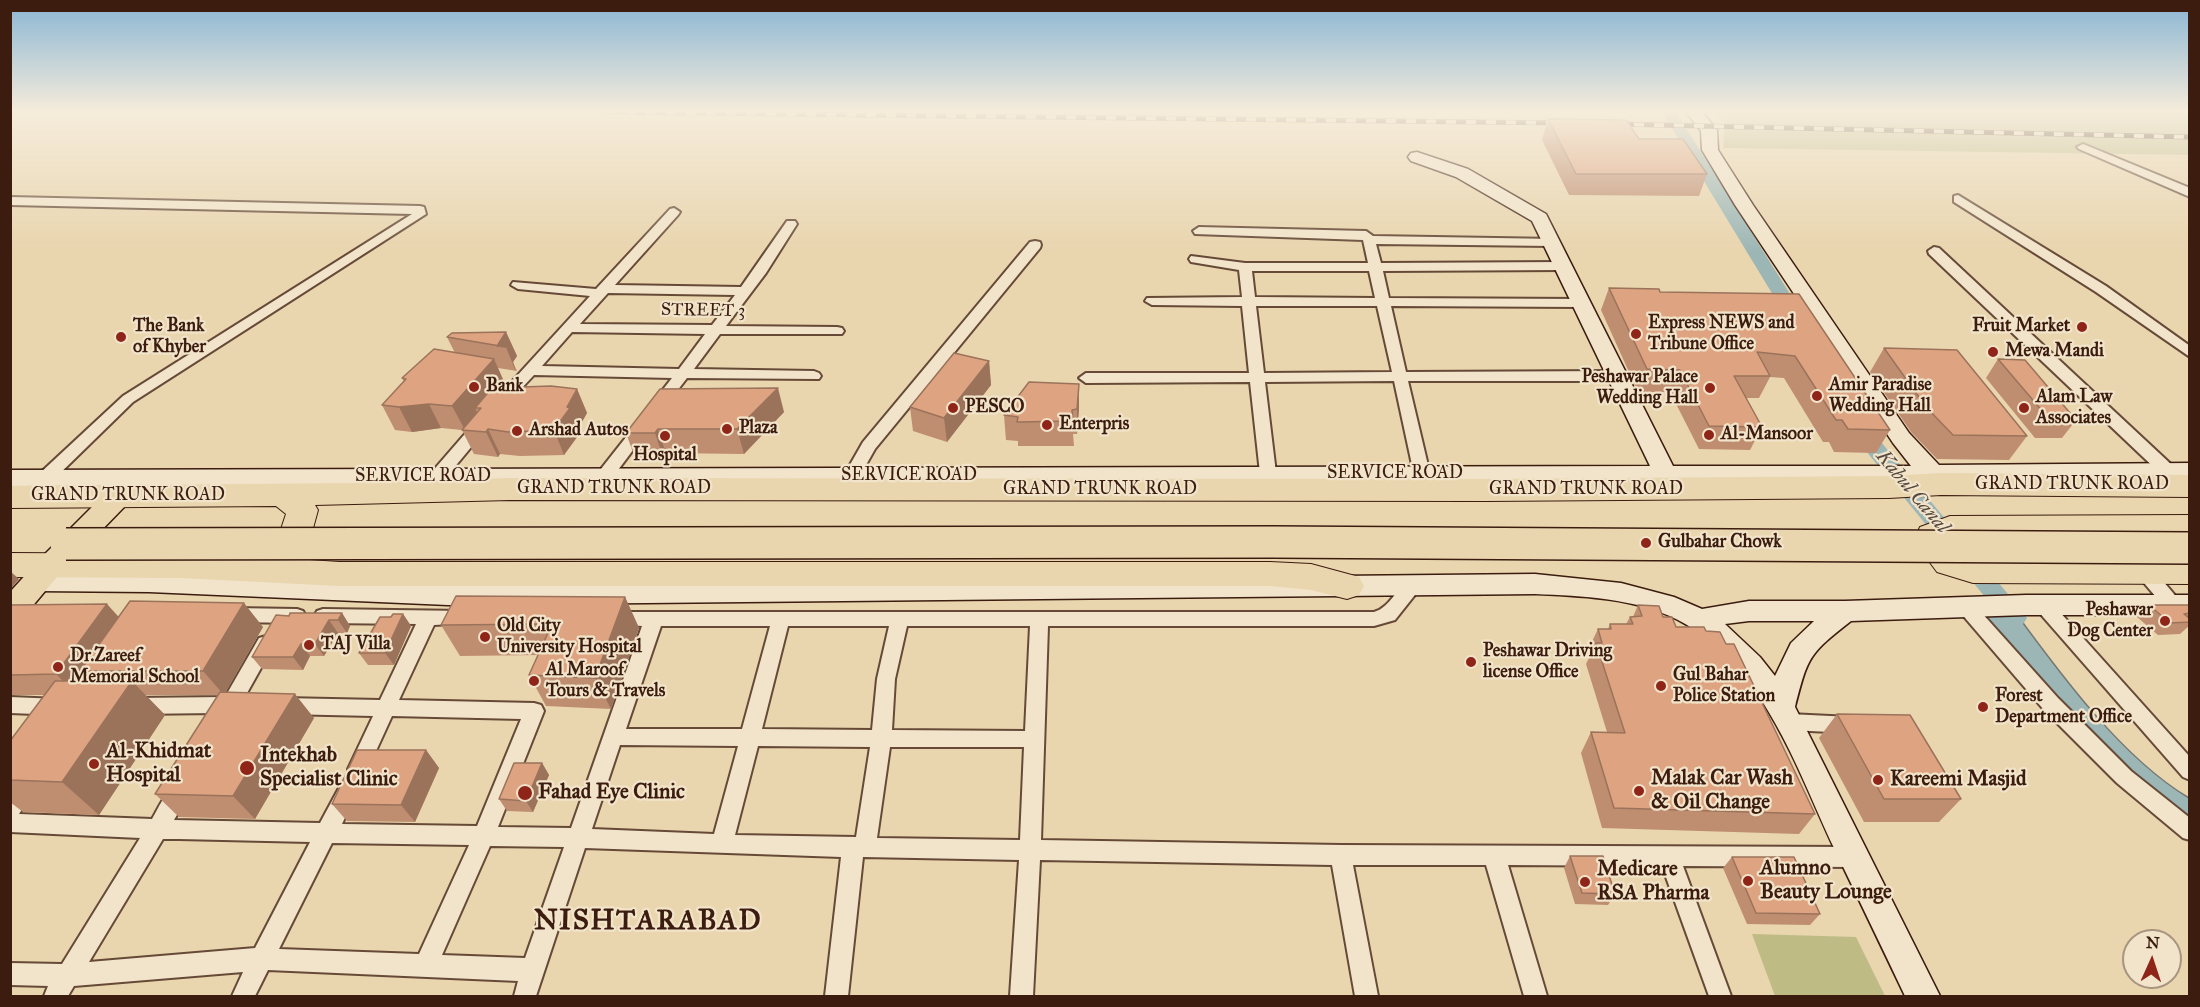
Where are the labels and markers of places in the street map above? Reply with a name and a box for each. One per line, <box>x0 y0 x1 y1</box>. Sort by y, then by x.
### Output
place label: Express NEWS and Tribune Office <box>1648 313 1795 356</box>
place label: The Bank of Khyber <box>133 316 206 358</box>
place label: Fruit Market <box>1972 316 2070 338</box>
marker: Fruit Market <box>2075 320 2089 334</box>
marker: Express NEWS and Tribune Office <box>1629 327 1643 341</box>
marker: The Bank of Khyber <box>114 330 128 344</box>
place label: Mewa Mandi <box>2005 341 2104 363</box>
marker: Mewa Mandi <box>1986 345 2000 359</box>
place label: Peshawar Palace Wedding Hall <box>1581 367 1698 410</box>
place label: Amir Paradise Wedding Hall <box>1829 375 1932 418</box>
place label: Bank <box>486 376 524 398</box>
marker: Bank <box>467 380 481 394</box>
marker: Peshawar Palace Wedding Hall <box>1703 381 1717 395</box>
place label: Alam Law Associates <box>2036 387 2112 430</box>
marker: Amir Paradise Wedding Hall <box>1810 389 1824 403</box>
place label: PESCO <box>965 397 1025 419</box>
marker: PESCO <box>946 401 960 415</box>
marker: Alam Law Associates <box>2017 401 2031 415</box>
place label: Enterpris <box>1059 414 1129 436</box>
place label: Plaza <box>739 418 778 440</box>
marker: Enterpris <box>1040 418 1054 432</box>
place label: Arshad Autos <box>529 420 629 442</box>
marker: Plaza <box>720 422 734 436</box>
marker: Arshad Autos <box>510 424 524 438</box>
place label: Al-Mansoor <box>1721 424 1813 446</box>
marker: Al-Mansoor <box>1702 428 1716 442</box>
marker: Hospital <box>658 429 672 443</box>
place label: Hospital <box>633 445 697 467</box>
place label: Gulbahar Chowk <box>1658 532 1782 554</box>
marker: Gulbahar Chowk <box>1639 536 1653 550</box>
place label: Peshawar Dog Center <box>2067 600 2153 642</box>
marker: Peshawar Dog Center <box>2158 614 2172 628</box>
place label: Old City University Hospital <box>497 616 642 658</box>
marker: Old City University Hospital <box>478 630 492 644</box>
place label: TAJ Villa <box>321 634 391 656</box>
marker: TAJ Villa <box>302 638 316 652</box>
place label: Peshawar Driving license Office <box>1483 641 1612 684</box>
place label: Dr.Zareef Memorial School <box>70 646 199 688</box>
marker: Peshawar Driving license Office <box>1464 655 1478 669</box>
marker: Dr.Zareef Memorial School <box>51 660 65 674</box>
place label: Al Maroof Tours & Travels <box>546 660 665 702</box>
place label: Gul Bahar Police Station <box>1673 665 1775 708</box>
marker: Al Maroof Tours & Travels <box>527 674 541 688</box>
marker: Gul Bahar Police Station <box>1654 679 1668 693</box>
place label: Forest Department Office <box>1995 686 2132 728</box>
marker: Forest Department Office <box>1976 700 1990 714</box>
place label: Al-Khidmat Hospital <box>106 739 211 789</box>
place label: Intekhab Specialist Clinic <box>260 743 398 793</box>
marker: Al-Khidmat Hospital <box>87 757 101 771</box>
marker: Intekhab Specialist Clinic <box>238 759 256 777</box>
place label: Malak Car Wash & Oil Change <box>1651 766 1793 816</box>
place label: Kareemi Masjid <box>1890 767 2026 793</box>
marker: Kareemi Masjid <box>1871 773 1885 787</box>
place label: Fahad Eye Clinic <box>538 780 685 806</box>
marker: Fahad Eye Clinic <box>516 784 534 802</box>
marker: Malak Car Wash & Oil Change <box>1632 784 1646 798</box>
place label: Alumno Beauty Lounge <box>1760 856 1892 906</box>
place label: Medicare RSA Pharma <box>1597 857 1709 907</box>
marker: Alumno Beauty Lounge <box>1741 874 1755 888</box>
marker: Medicare RSA Pharma <box>1578 875 1592 889</box>

